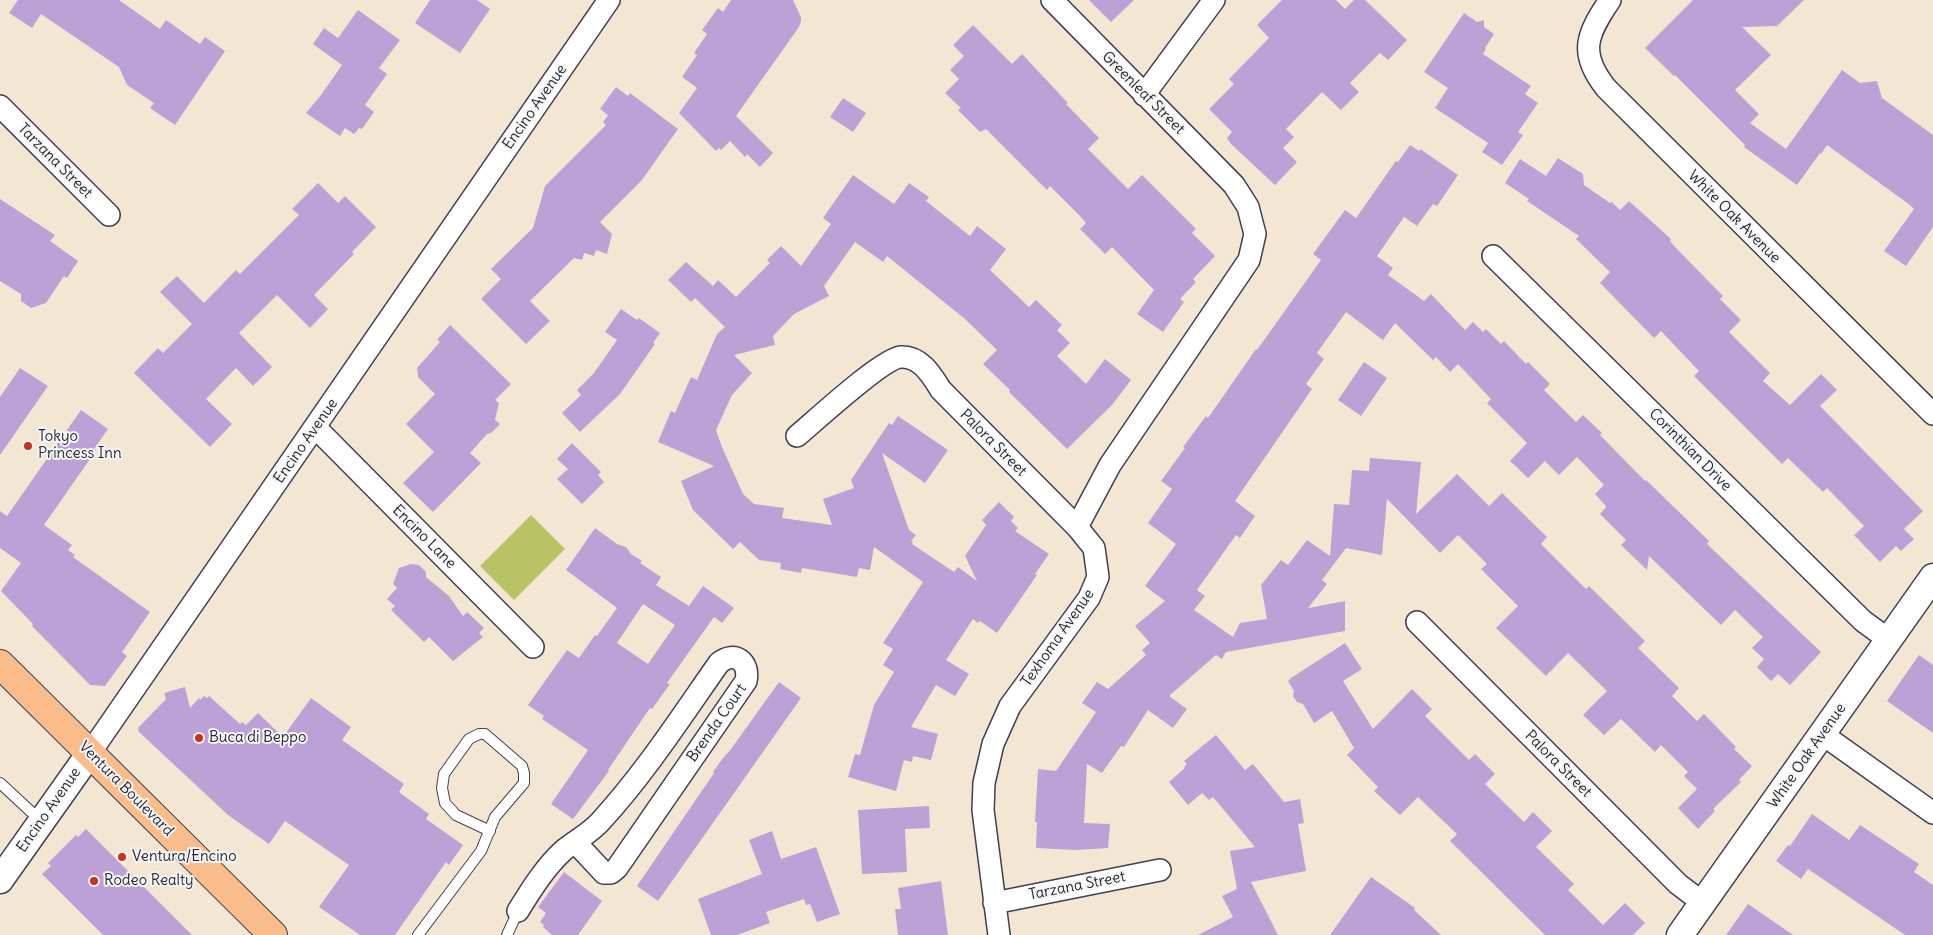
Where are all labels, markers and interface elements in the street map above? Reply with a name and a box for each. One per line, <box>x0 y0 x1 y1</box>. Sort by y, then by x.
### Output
street label: Greenleaf Street <box>1098 48 1188 138</box>
street label: Encino Avenue <box>499 61 571 153</box>
street label: Tarzana Street <box>14 120 96 202</box>
street label: White Oak Avenue <box>1684 167 1784 267</box>
street label: Encino Avenue <box>270 395 342 487</box>
street label: Corinthian Drive <box>1645 405 1735 495</box>
street label: Palora Street <box>956 406 1030 480</box>
place label: Tokyo Princess Inn <box>38 428 122 463</box>
marker: Tokyo Princess Inn <box>22 440 34 452</box>
street label: Encino Lane <box>388 501 460 573</box>
street label: Texhoma Avenue <box>1018 586 1098 690</box>
street label: Brenda Court <box>683 680 751 766</box>
street label: White Oak Avenue <box>1764 700 1850 812</box>
street label: Palora Street <box>1521 727 1595 801</box>
place label: Buca di Beppo <box>209 729 306 747</box>
marker: Buca di Beppo <box>193 732 205 744</box>
street label: Ventura Boulevard <box>75 738 177 840</box>
street label: Encino Avenue <box>13 764 85 856</box>
place label: Ventura/Encino <box>132 848 237 866</box>
marker: Ventura/Encino <box>116 851 128 863</box>
street label: Tarzana Street <box>1027 868 1127 904</box>
place label: Rodeo Realty <box>104 872 193 890</box>
marker: Rodeo Realty <box>88 875 100 887</box>

